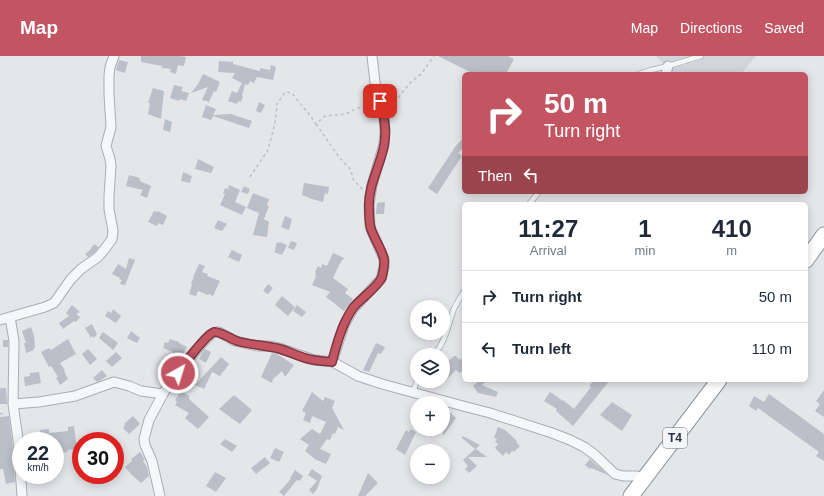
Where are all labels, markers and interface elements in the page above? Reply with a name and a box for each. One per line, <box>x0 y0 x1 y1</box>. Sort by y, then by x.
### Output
text: Map <box>20 17 58 38</box>
text: Map <box>631 20 658 36</box>
text: Directions <box>680 20 742 36</box>
text: Saved <box>764 20 804 36</box>
pin <box>363 84 397 118</box>
icon: right <box>478 88 530 140</box>
text: 50 m <box>544 88 608 119</box>
icon: arrive <box>369 90 391 112</box>
text: Turn right <box>544 121 620 141</box>
icon: left <box>520 164 542 186</box>
text: Then <box>478 167 512 184</box>
text: 11:27 <box>518 215 578 242</box>
text: 1 <box>638 215 652 242</box>
text: 410 <box>712 215 752 242</box>
text: Arrival <box>530 243 567 258</box>
text: min <box>635 243 655 258</box>
text: m <box>726 243 737 258</box>
icon: right <box>478 286 500 308</box>
text: Turn right <box>512 288 582 305</box>
text: 50 m <box>759 288 792 305</box>
map controls <box>410 300 450 484</box>
button: sound <box>410 300 450 340</box>
icon: left <box>478 338 500 360</box>
text: Turn left <box>512 340 571 357</box>
text: 110 m <box>751 340 792 357</box>
button: layers <box>410 348 450 388</box>
position arrow <box>157 352 199 394</box>
button: + <box>410 396 450 436</box>
road number: T4 <box>663 428 687 448</box>
speed limit sign: 30 <box>72 432 124 484</box>
text: 22 <box>27 442 49 464</box>
button: − <box>410 444 450 484</box>
text: km/h <box>27 462 49 473</box>

